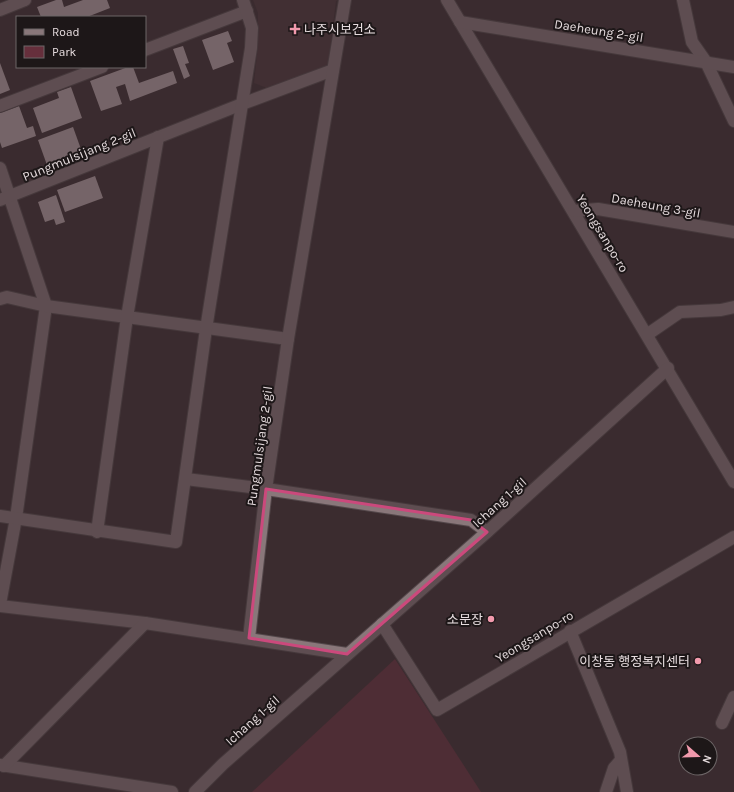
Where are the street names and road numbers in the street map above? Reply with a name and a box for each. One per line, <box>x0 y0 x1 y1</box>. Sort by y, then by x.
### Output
street label: Daeheung 2-gil <box>553 16 645 45</box>
street label: Pungmulsijang 2-gil <box>20 125 138 184</box>
street label: Daeheung 3-gil <box>610 190 702 221</box>
street label: Yeongsanpo-ro <box>573 192 632 275</box>
street label: Pungmulsijang 2-gil <box>244 385 275 507</box>
street label: Ichang 1-gil <box>469 474 529 530</box>
street label: Yeongsanpo-ro <box>493 607 576 666</box>
street label: Ichang 1-gil <box>222 692 282 748</box>

